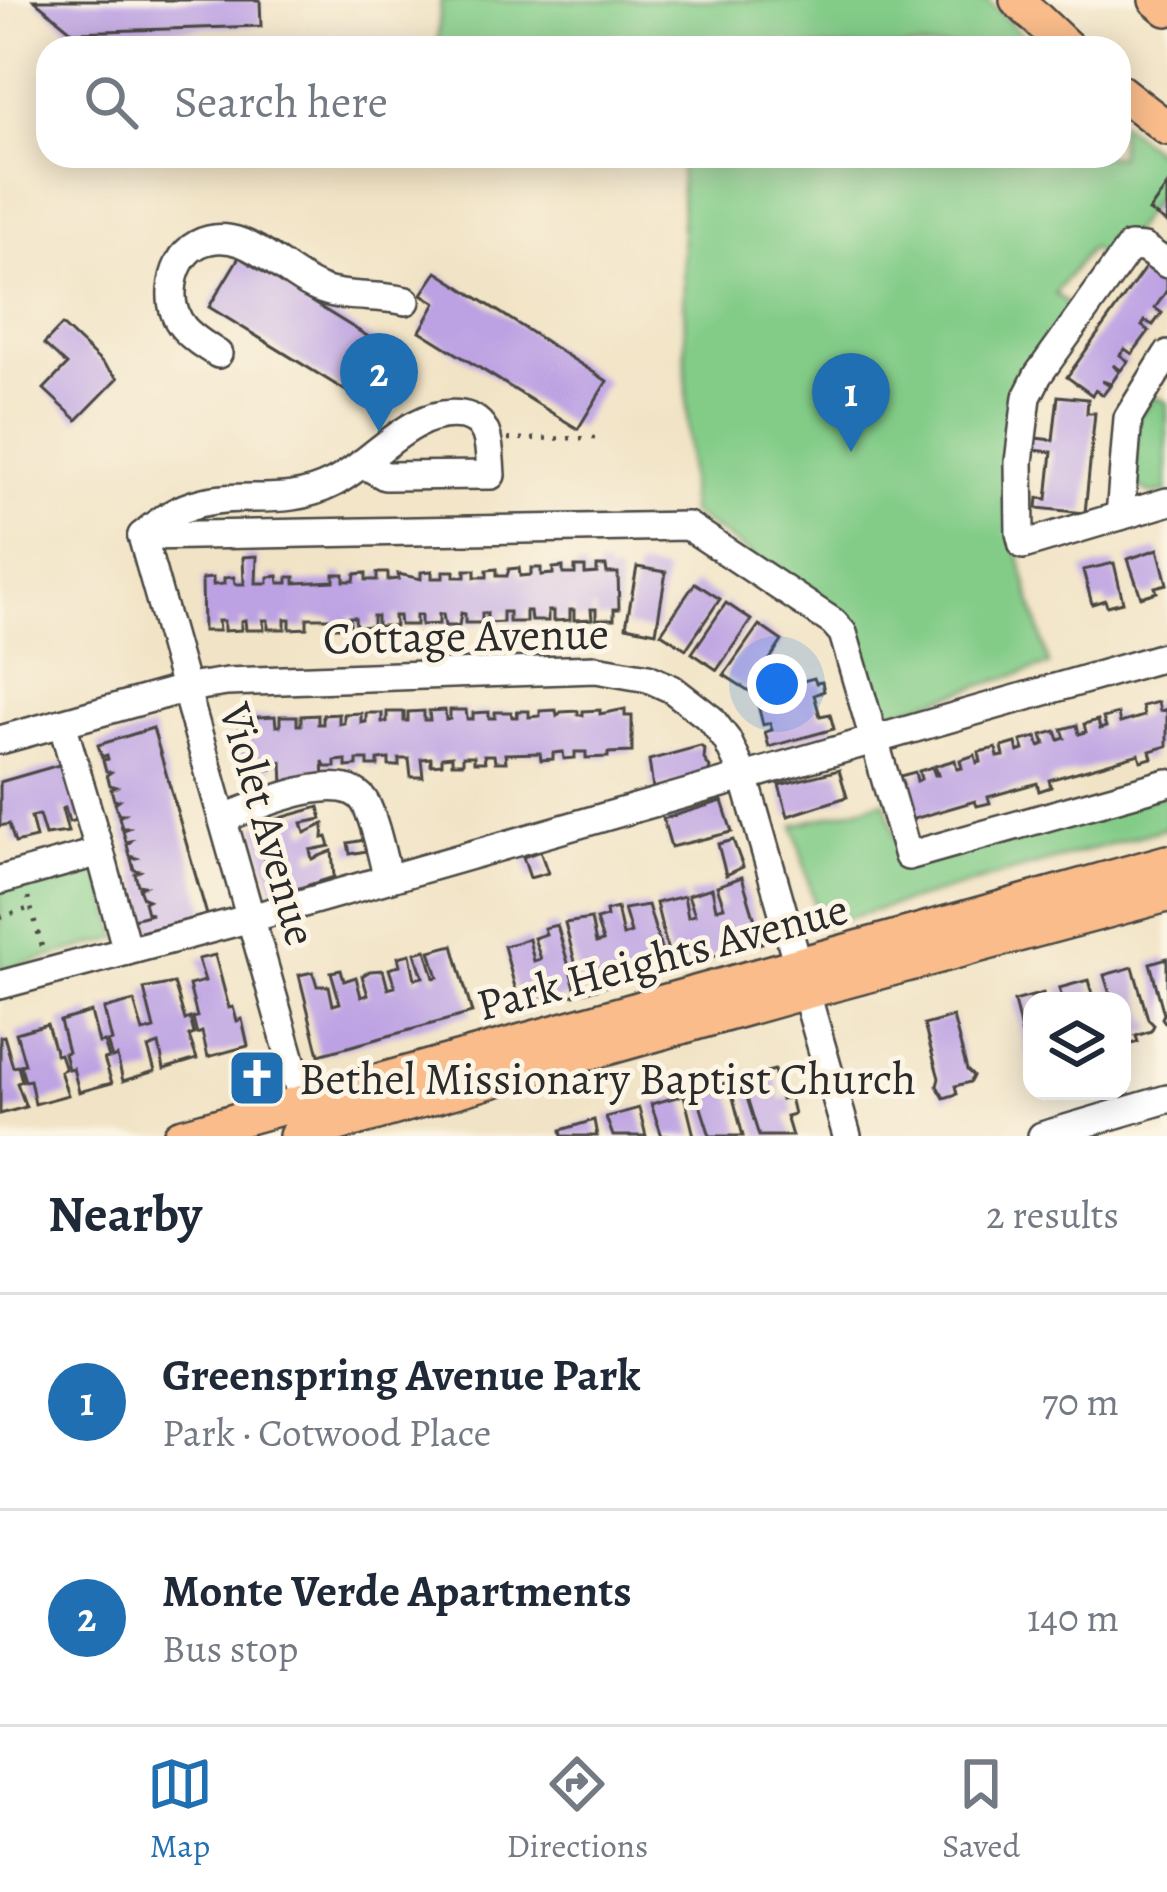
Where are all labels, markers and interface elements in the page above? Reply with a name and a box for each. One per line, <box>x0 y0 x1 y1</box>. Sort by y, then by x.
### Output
search box <box>36 36 1131 168</box>
icon: search <box>78 69 144 135</box>
text: Search here <box>174 71 388 133</box>
pin: 2 <box>340 333 418 432</box>
pin: 1 <box>812 353 890 452</box>
street label: Cottage Avenue <box>323 603 610 669</box>
your location <box>747 654 807 714</box>
street label: Violet Avenue <box>204 695 332 953</box>
street label: Park Heights Avenue <box>470 878 855 1036</box>
map controls <box>1023 992 1131 1100</box>
button: layers <box>1023 992 1131 1100</box>
church icon: Bethel Missionary Baptist Church <box>226 1047 288 1109</box>
place label: Bethel Missionary Baptist Church <box>299 1048 916 1110</box>
text: Nearby <box>48 1179 202 1249</box>
text: 2 results <box>986 1188 1119 1241</box>
text: Greenspring Avenue Park <box>162 1344 640 1406</box>
text: 1 <box>80 1375 94 1428</box>
text: 70 m <box>1042 1375 1119 1428</box>
text: Park · Cotwood Place <box>162 1406 491 1459</box>
text: Monte Verde Apartments <box>162 1560 632 1622</box>
text: 2 <box>78 1591 96 1644</box>
text: 140 m <box>1027 1591 1119 1644</box>
text: Bus stop <box>162 1622 298 1675</box>
tab: Map <box>147 1751 213 1868</box>
tab: Directions <box>507 1751 648 1868</box>
tab: Saved <box>942 1751 1020 1868</box>

